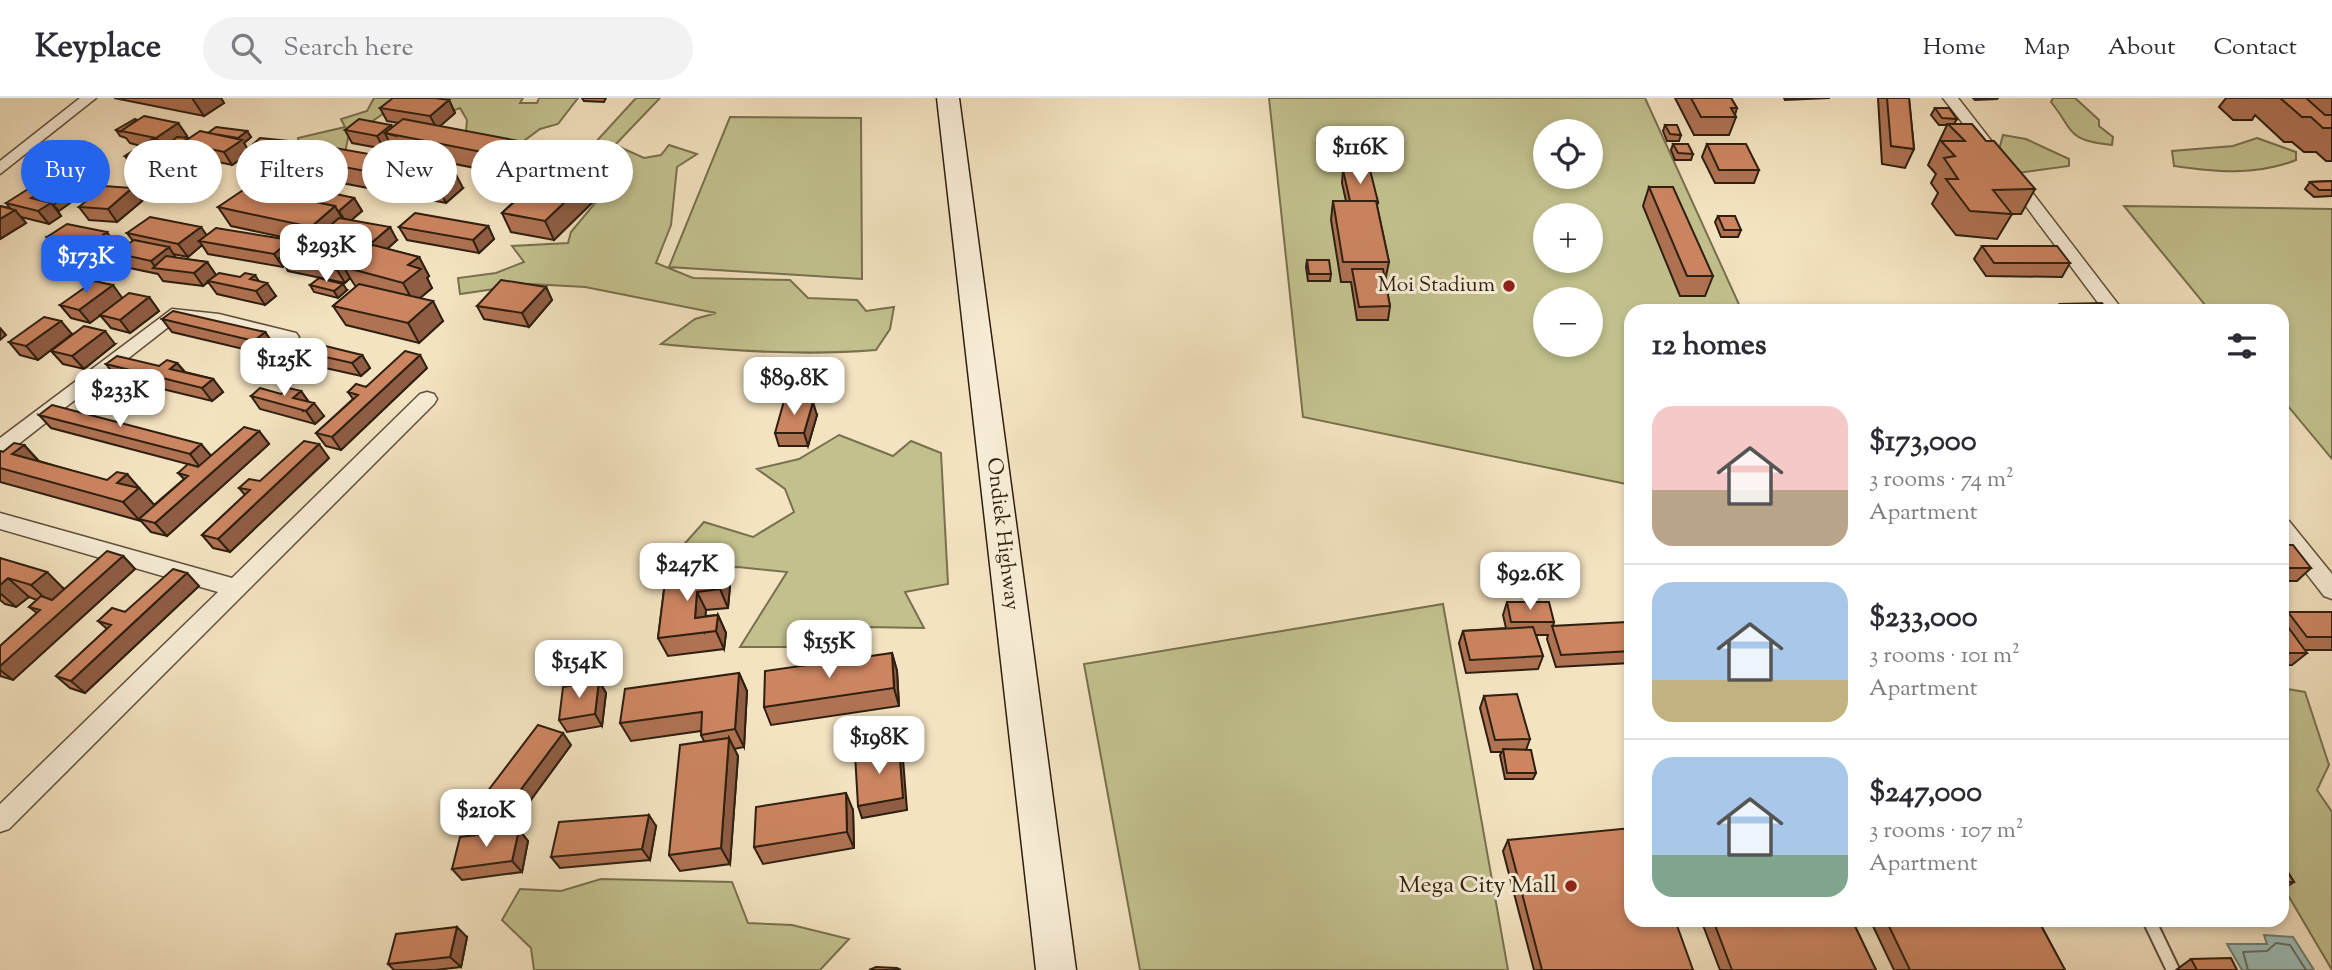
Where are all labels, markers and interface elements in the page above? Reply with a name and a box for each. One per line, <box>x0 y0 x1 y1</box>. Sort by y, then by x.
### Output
search box <box>203 17 693 80</box>
text: Keyplace <box>35 24 161 72</box>
icon: search <box>227 29 265 67</box>
text: Search here <box>283 30 414 67</box>
text: Home <box>1923 31 1986 65</box>
text: Map <box>2024 31 2070 65</box>
text: About <box>2108 31 2175 65</box>
text: Contact <box>2213 31 2297 65</box>
map controls <box>1533 119 1603 357</box>
button: locate <box>1533 119 1603 189</box>
pin: $116K <box>1311 126 1409 186</box>
text: $116K <box>1332 132 1388 165</box>
chip: Buy <box>21 140 110 203</box>
chip: Rent <box>124 140 222 203</box>
chip: Filters <box>236 140 348 203</box>
chip: New <box>362 140 457 203</box>
chip: Apartment <box>471 140 633 203</box>
button: + <box>1533 203 1603 273</box>
pin: $293K <box>277 225 375 284</box>
text: $293K <box>296 230 356 263</box>
pin: $173K <box>37 236 135 295</box>
text: $173K <box>57 241 115 274</box>
place label: Moi Stadium <box>1378 271 1495 301</box>
marker: Moi Stadium <box>1501 278 1517 294</box>
button: − <box>1533 287 1603 357</box>
text: 12 homes <box>1652 325 1767 368</box>
icon: filters <box>2223 327 2261 365</box>
pin: $125K <box>235 338 333 398</box>
text: $125K <box>256 344 312 377</box>
pin: $89.8K <box>737 358 851 417</box>
text: $89.8K <box>760 363 828 396</box>
pin: $233K <box>71 370 169 429</box>
text: $233K <box>91 375 149 408</box>
text: $173,000 <box>1869 421 1977 464</box>
icon: home <box>1708 434 1792 518</box>
street label: Ondiek Highway <box>978 456 1026 613</box>
text: 3 rooms · 74 m² <box>1869 464 2014 497</box>
text: Apartment <box>1869 497 1978 530</box>
pin: $247K <box>638 544 736 603</box>
text: $247K <box>656 549 718 582</box>
pin: $92.6K <box>1473 552 1587 612</box>
text: $92.6K <box>1496 558 1564 591</box>
text: $233,000 <box>1869 597 1978 640</box>
icon: home <box>1708 610 1792 694</box>
pin: $155K <box>780 620 878 680</box>
text: $155K <box>803 626 855 659</box>
pin: $154K <box>530 640 628 700</box>
text: 3 rooms · 101 m² <box>1869 640 2020 673</box>
text: $154K <box>551 646 607 679</box>
text: Apartment <box>1869 673 1978 706</box>
pin: $198K <box>830 716 928 776</box>
text: $198K <box>849 722 909 755</box>
text: $247,000 <box>1869 772 1982 815</box>
icon: home <box>1708 785 1792 869</box>
pin: $210K <box>437 790 535 849</box>
text: $210K <box>456 795 516 828</box>
text: 3 rooms · 107 m² <box>1869 815 2024 848</box>
text: Apartment <box>1869 848 1978 881</box>
place label: Mega City Mall <box>1399 869 1557 903</box>
marker: Mega City Mall <box>1563 878 1579 894</box>

